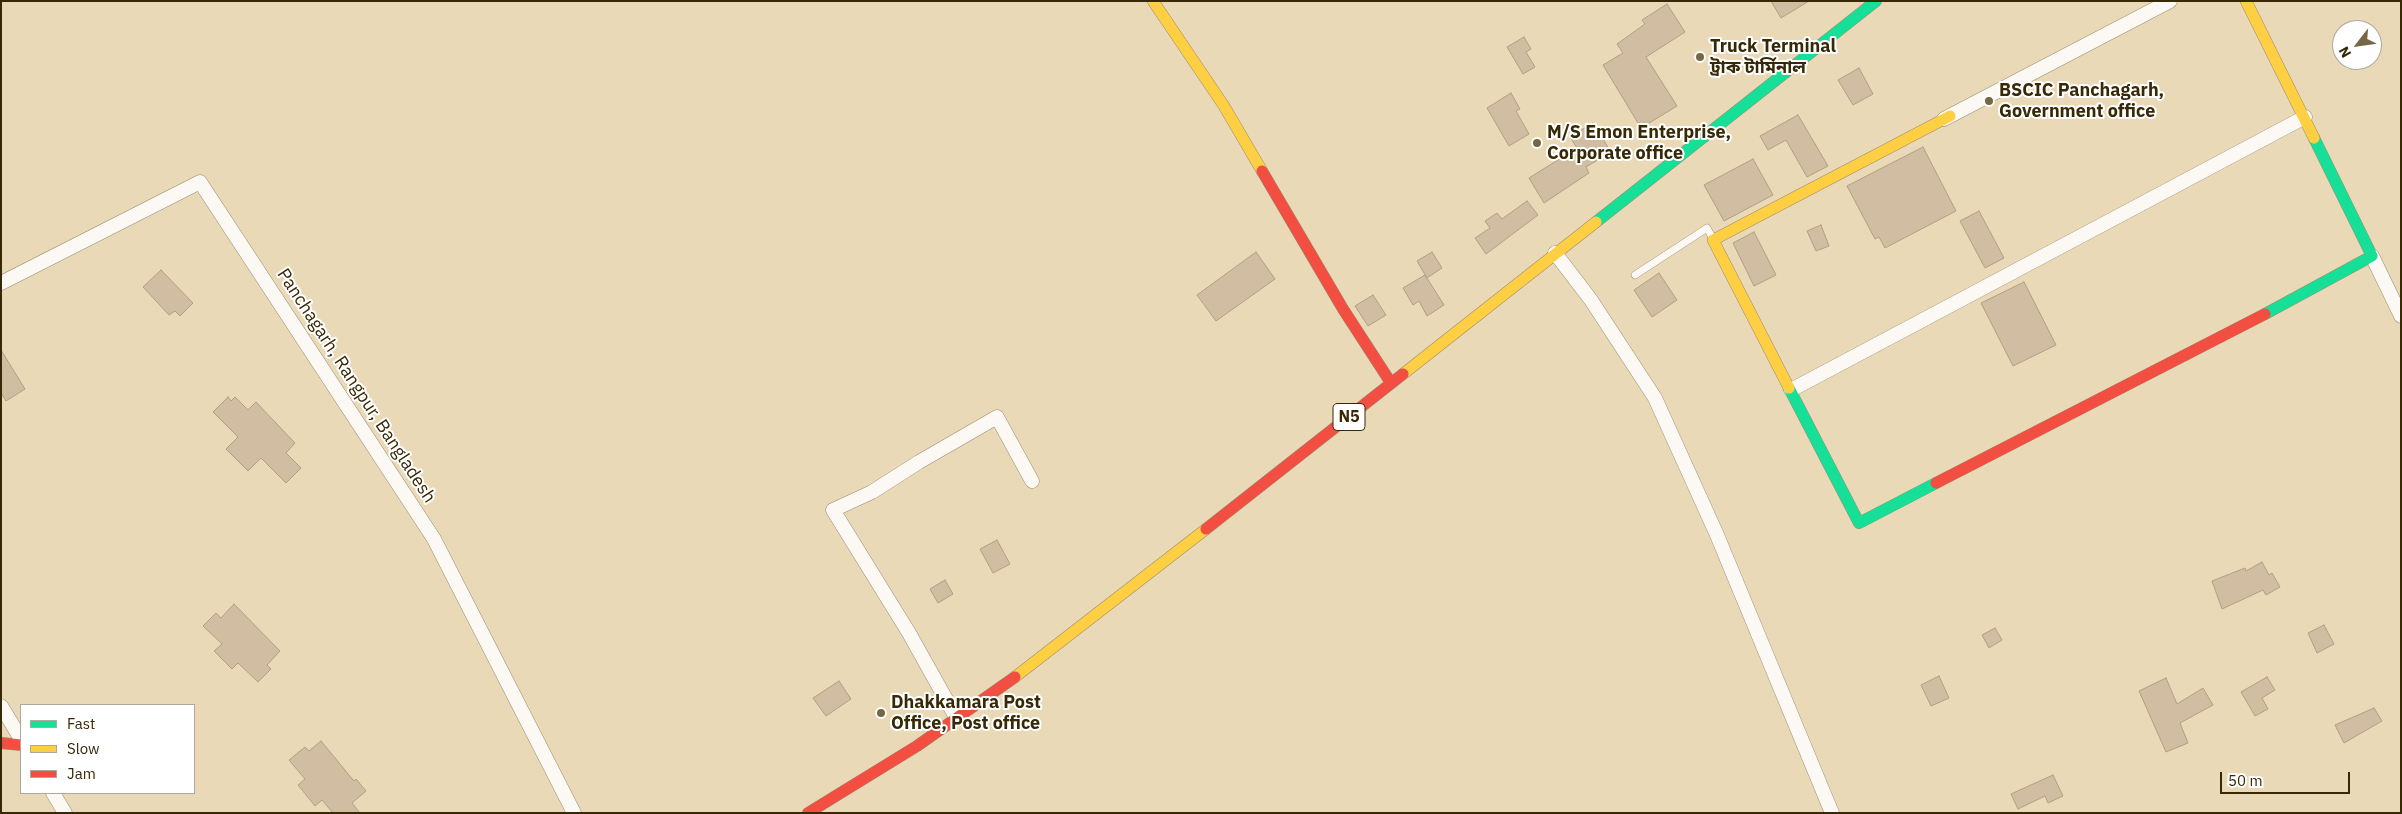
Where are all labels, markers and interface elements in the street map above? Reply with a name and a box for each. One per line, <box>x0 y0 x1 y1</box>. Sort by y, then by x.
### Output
north arrow <box>2332 20 2382 70</box>
place label: Truck Terminal ট্রাক টার্মিনাল <box>1710 36 1836 78</box>
text: N <box>2335 43 2355 61</box>
marker: Truck Terminal ট্রাক টার্মিনাল <box>1694 51 1706 63</box>
place label: BSCIC Panchagarh, Government office <box>1999 80 2164 122</box>
marker: BSCIC Panchagarh, Government office <box>1983 95 1995 107</box>
place label: M/S Emon Enterprise, Corporate office <box>1547 122 1731 164</box>
marker: M/S Emon Enterprise, Corporate office <box>1531 137 1543 149</box>
street label: Panchagarh, Rangpur, Bangladesh <box>272 265 440 507</box>
road number: N5 <box>1333 404 1365 431</box>
place label: Dhakkamara Post Office, Post office <box>891 692 1041 734</box>
legend <box>20 704 195 794</box>
marker: Dhakkamara Post Office, Post office <box>875 707 887 719</box>
text: Fast <box>67 714 95 733</box>
text: Slow <box>67 739 100 758</box>
scale bar <box>2222 762 2352 794</box>
text: Jam <box>67 764 96 783</box>
text: 50 m <box>2228 771 2263 790</box>

